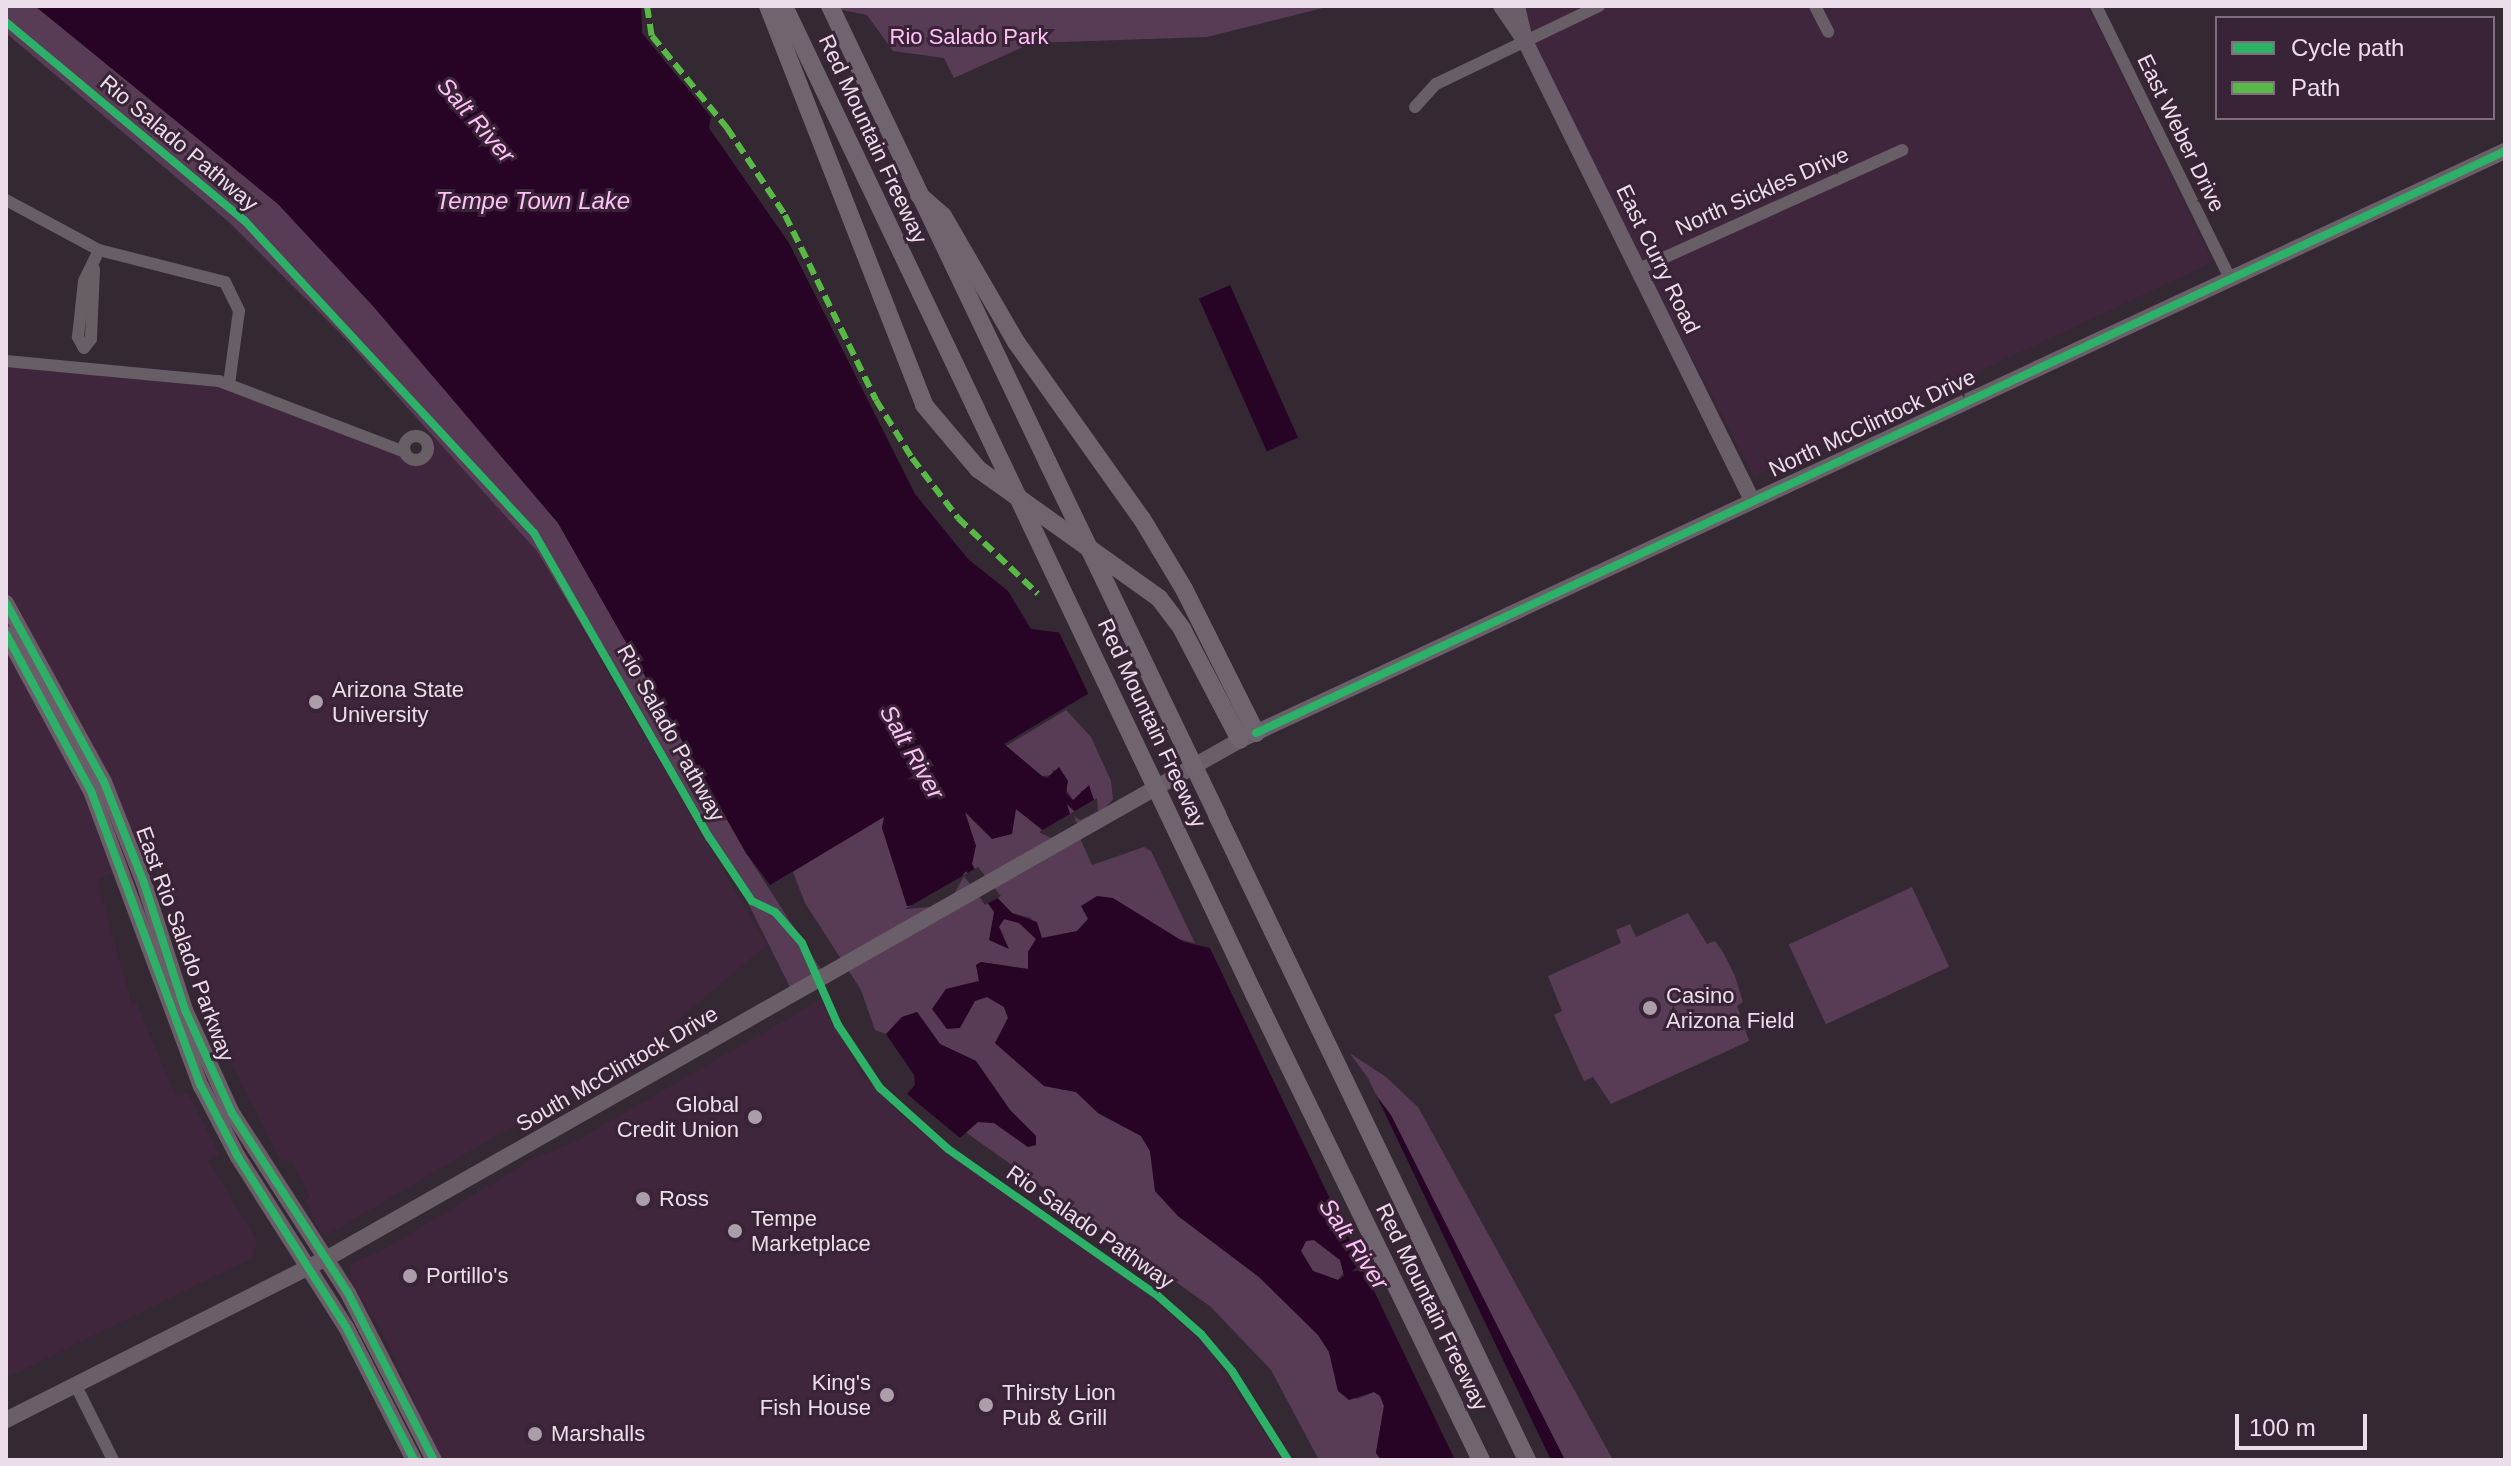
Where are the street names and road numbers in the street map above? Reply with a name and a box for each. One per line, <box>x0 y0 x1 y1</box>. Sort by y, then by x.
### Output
street label: Red Mountain Freeway <box>813 30 933 248</box>
street label: East Weber Drive <box>2131 50 2231 216</box>
street label: Rio Salado Pathway <box>95 69 263 217</box>
street label: North Sickles Drive <box>1671 141 1853 241</box>
street label: East Curry Road <box>1610 180 1706 338</box>
street label: North McClintock Drive <box>1764 364 1980 482</box>
street label: Red Mountain Freeway <box>1092 614 1212 832</box>
street label: Rio Salado Pathway <box>611 640 731 826</box>
street label: East Rio Salado Parkway <box>130 823 240 1065</box>
street label: South McClintock Drive <box>511 1000 723 1138</box>
street label: Rio Salado Pathway <box>1001 1159 1179 1295</box>
street label: Red Mountain Freeway <box>1370 1199 1494 1415</box>

